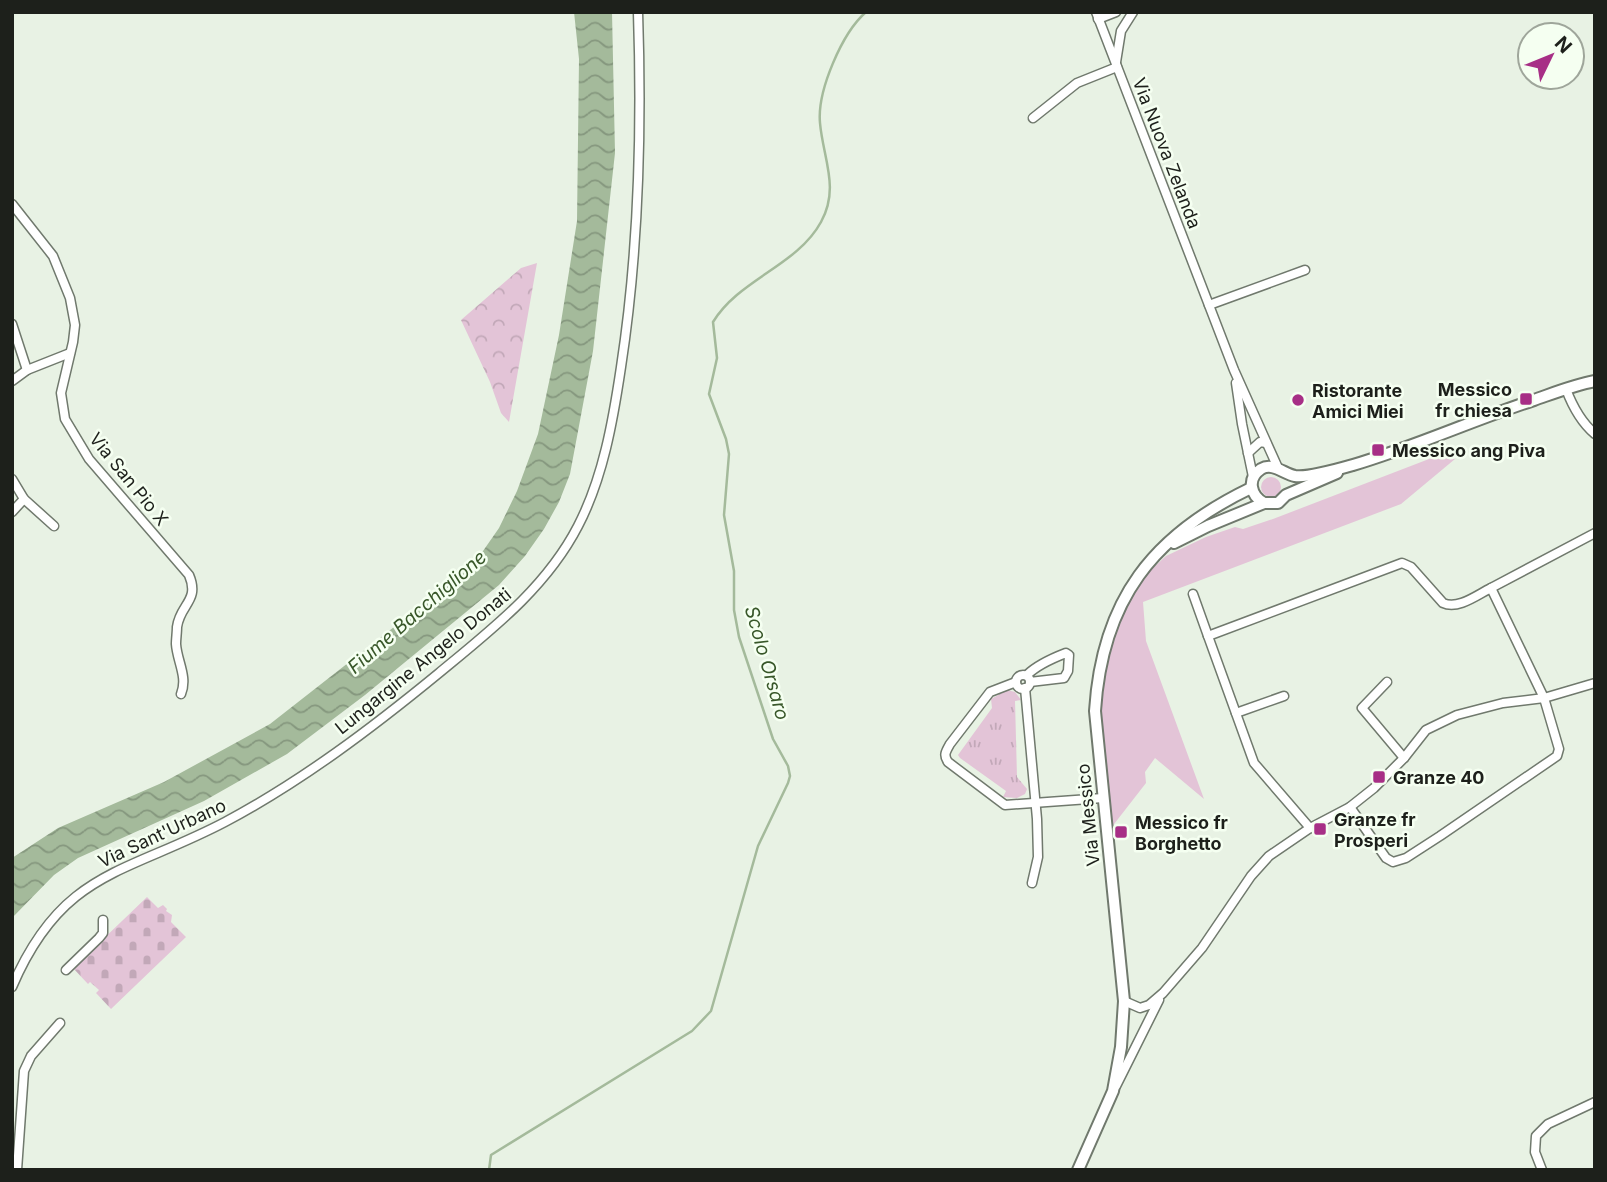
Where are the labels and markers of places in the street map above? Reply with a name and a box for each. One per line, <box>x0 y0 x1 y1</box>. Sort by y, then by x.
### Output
place label: Messico fr chiesa <box>1435 379 1512 421</box>
place label: Ristorante Amici Miei <box>1312 380 1404 422</box>
marker: Messico fr chiesa <box>1518 391 1534 407</box>
marker: Ristorante Amici Miei <box>1290 392 1306 408</box>
place label: Messico ang Piva <box>1392 440 1545 461</box>
marker: Messico ang Piva <box>1370 442 1386 458</box>
place label: Granze 40 <box>1393 767 1485 788</box>
marker: Granze 40 <box>1371 769 1387 785</box>
place label: Granze fr Prosperi <box>1334 809 1416 851</box>
place label: Messico fr Borghetto <box>1135 812 1228 854</box>
marker: Granze fr Prosperi <box>1312 821 1328 837</box>
marker: Messico fr Borghetto <box>1113 824 1129 840</box>

